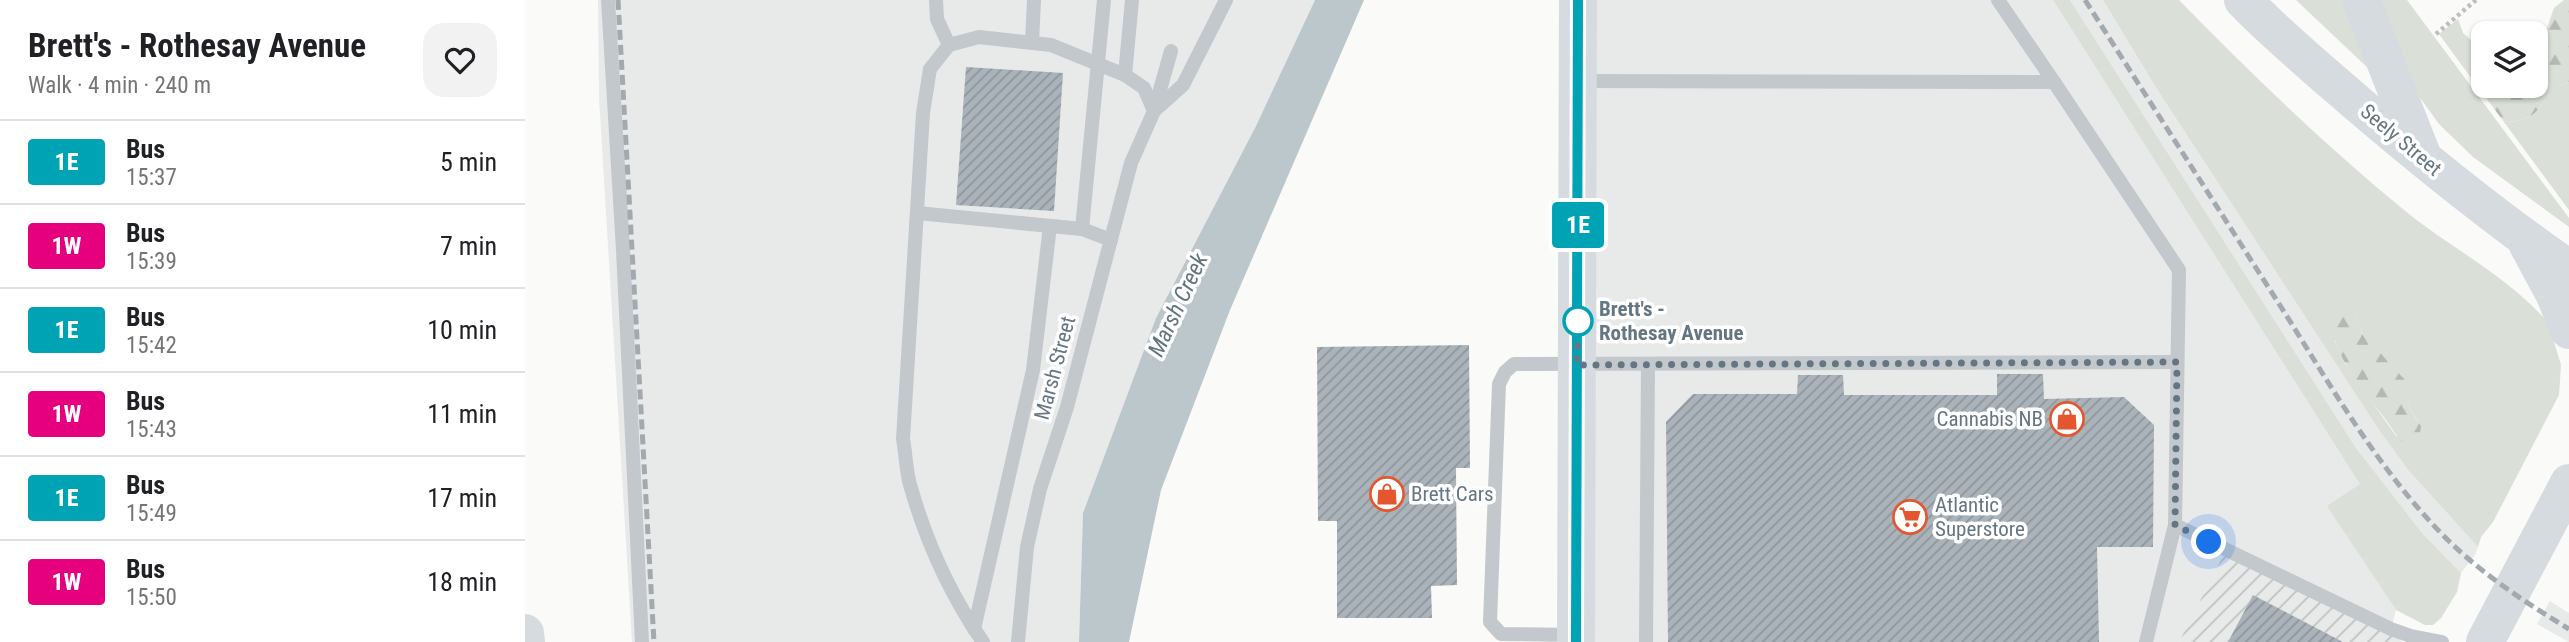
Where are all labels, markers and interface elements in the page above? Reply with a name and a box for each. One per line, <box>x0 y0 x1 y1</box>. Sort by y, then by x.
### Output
map controls <box>2471 21 2548 98</box>
button: layers <box>2471 21 2548 98</box>
button: heart <box>423 23 497 97</box>
text: Brett's - Rothesay Avenue <box>28 26 366 65</box>
text: Walk · 4 min · 240 m <box>28 72 211 99</box>
street label: Seely Street <box>2356 99 2446 181</box>
text: Bus <box>126 134 165 164</box>
text: 5 min <box>440 147 497 177</box>
text: 1E <box>55 148 78 176</box>
text: 15:37 <box>126 164 177 191</box>
line badge: 1E <box>1546 202 1609 248</box>
text: 1E <box>1566 211 1590 239</box>
text: Bus <box>126 218 165 248</box>
text: 7 min <box>440 231 497 261</box>
text: 1W <box>51 232 82 260</box>
text: 15:39 <box>126 248 177 275</box>
water label: Marsh Creek <box>1142 248 1214 361</box>
place label: Brett's - Rothesay Avenue <box>1599 297 1743 345</box>
text: Bus <box>126 302 165 332</box>
marker: Brett's - Rothesay Avenue <box>1563 306 1593 336</box>
street label: Marsh Street <box>1030 314 1080 422</box>
text: 10 min <box>427 315 497 345</box>
text: 1E <box>55 316 78 344</box>
text: 15:42 <box>126 332 177 359</box>
text: Bus <box>126 386 165 416</box>
text: 11 min <box>427 399 497 429</box>
text: 1W <box>51 400 82 428</box>
shop icon: Cannabis NB <box>2048 400 2086 438</box>
place label: Cannabis NB <box>1937 407 2043 431</box>
text: 15:43 <box>126 416 177 443</box>
text: Bus <box>126 470 165 500</box>
shop icon: Brett Cars <box>1368 475 1406 513</box>
place label: Brett Cars <box>1411 482 1494 506</box>
text: 17 min <box>427 483 497 513</box>
text: 1E <box>55 484 78 512</box>
place label: Atlantic Superstore <box>1935 493 2025 541</box>
supermarket icon: Atlantic Superstore <box>1891 498 1929 536</box>
text: 15:49 <box>126 500 177 527</box>
your location <box>2191 524 2226 559</box>
text: Bus <box>126 554 165 584</box>
text: 18 min <box>427 567 497 597</box>
text: 1W <box>51 568 82 596</box>
text: 15:50 <box>126 584 177 611</box>

